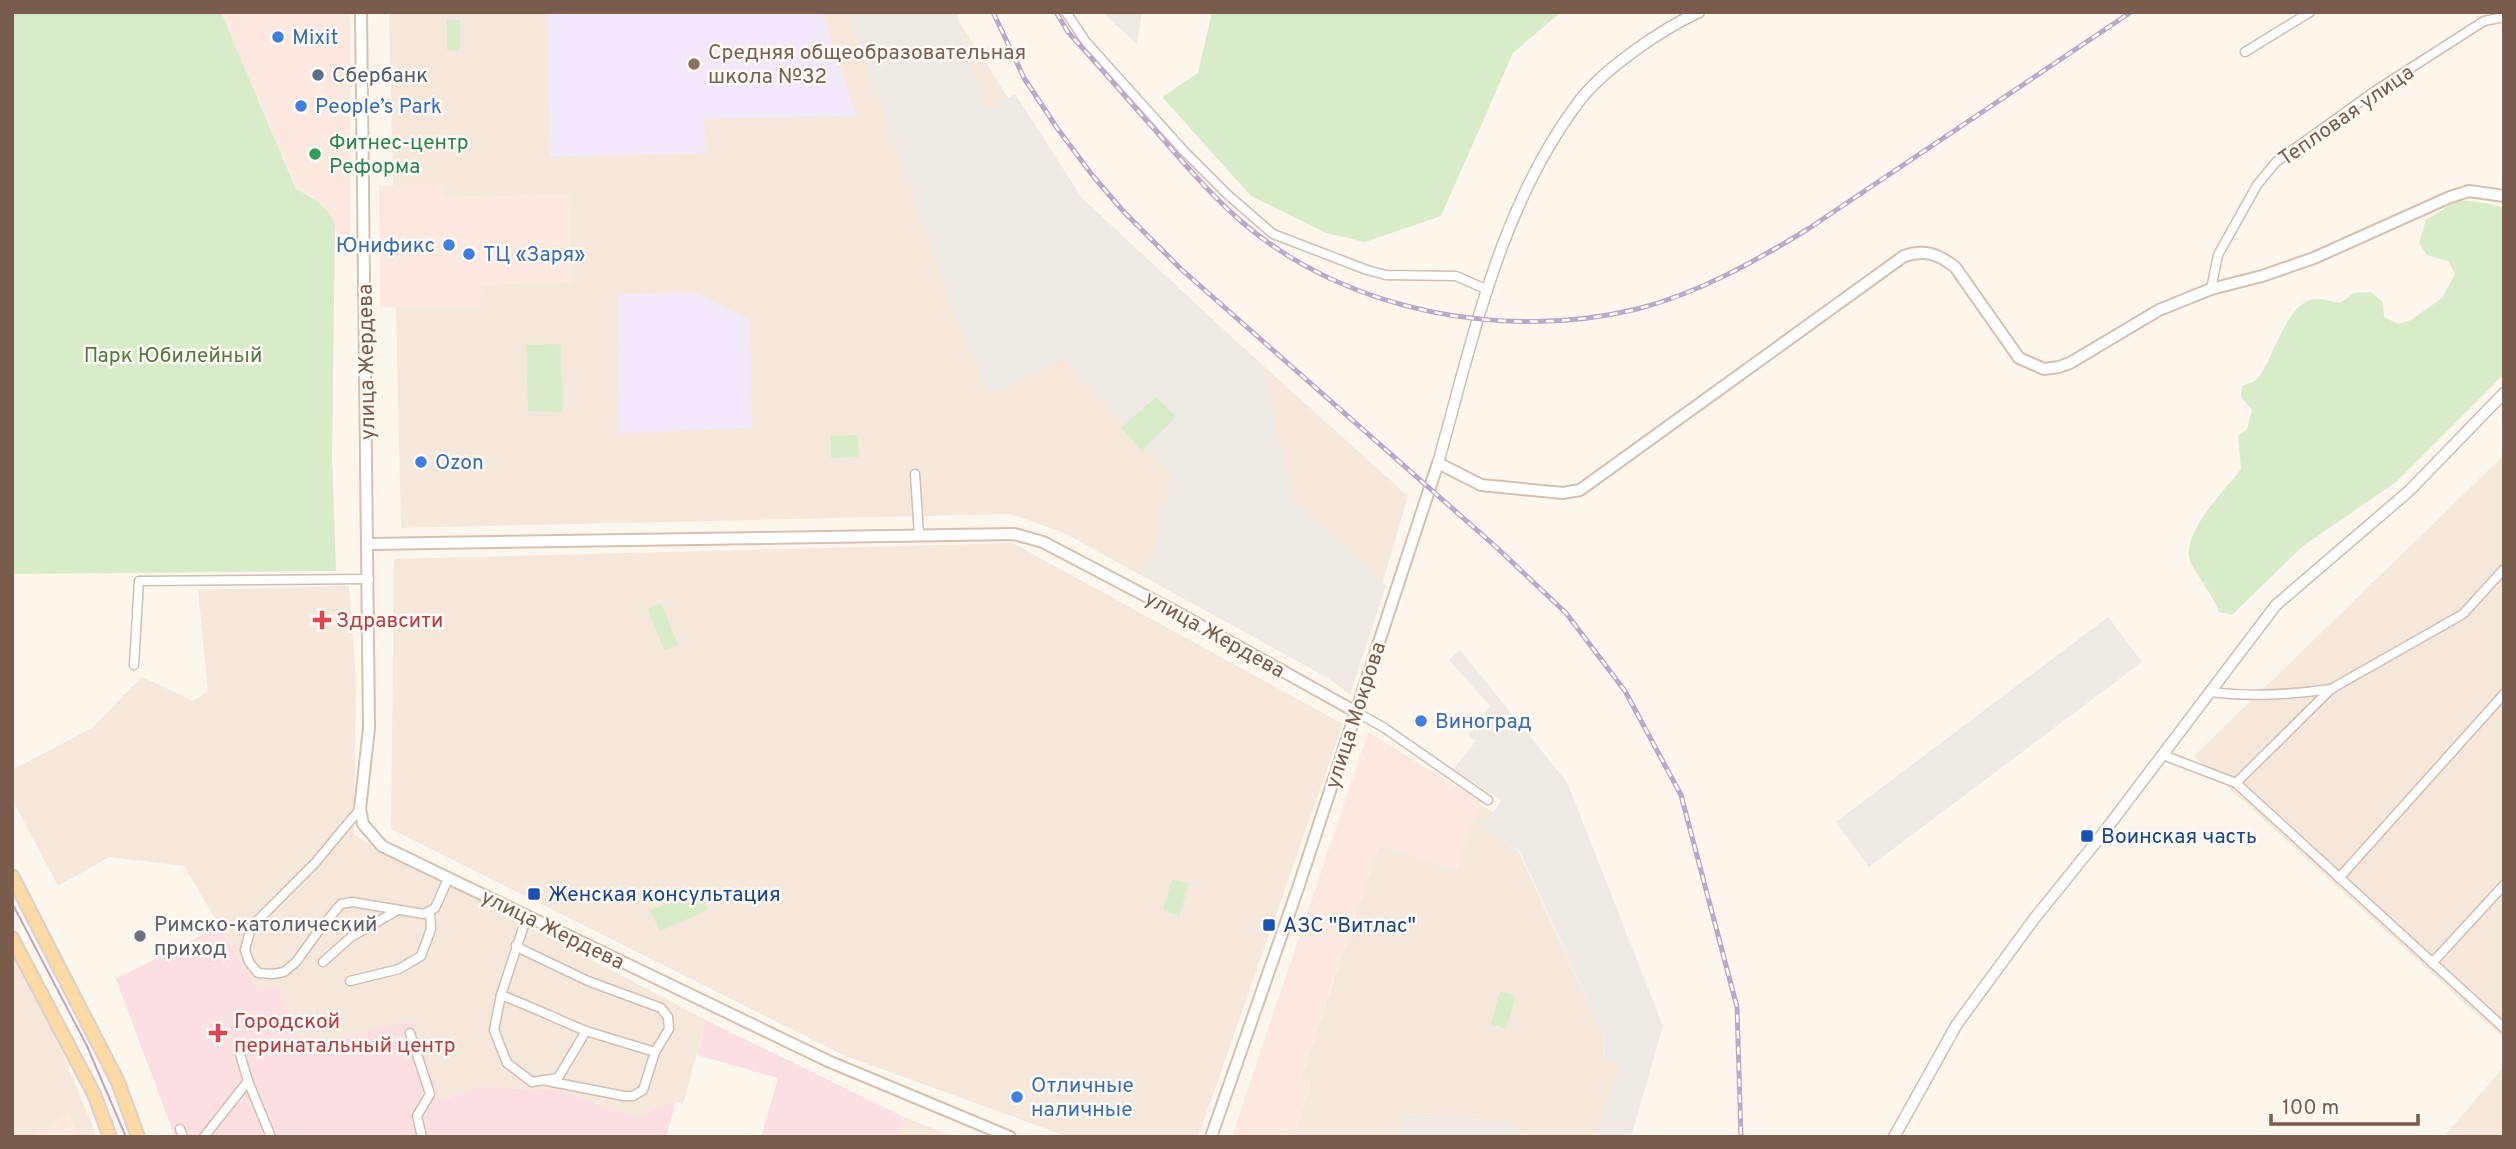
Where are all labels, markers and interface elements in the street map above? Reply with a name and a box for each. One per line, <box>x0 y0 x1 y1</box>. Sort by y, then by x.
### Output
place label: Mixit <box>292 25 338 52</box>
marker: Mixit <box>270 29 286 45</box>
place label: Средняя общеобразовательная школа №32 <box>708 40 1026 91</box>
marker: Средняя общеобразовательная школа №32 <box>686 56 702 72</box>
street label: Тепловая улица <box>2274 60 2420 173</box>
place label: Сбербанк <box>332 63 428 90</box>
marker: Сбербанк <box>310 67 326 83</box>
place label: People’s Park <box>315 94 442 121</box>
marker: People’s Park <box>293 98 309 114</box>
place label: Фитнес-центр Реформа <box>329 130 469 181</box>
marker: Фитнес-центр Реформа <box>307 146 323 162</box>
place label: Юнификс <box>336 233 435 260</box>
marker: Юнификс <box>441 237 457 253</box>
place label: ТЦ «Заря» <box>483 242 585 269</box>
marker: ТЦ «Заря» <box>461 246 477 262</box>
street label: улица Жердева <box>353 284 382 440</box>
park label: Парк Юбилейный <box>84 343 262 370</box>
place label: Ozon <box>435 450 484 477</box>
marker: Ozon <box>413 454 429 470</box>
street label: улица Жердева <box>1139 586 1289 685</box>
place label: Здравсити <box>336 608 443 635</box>
marker: Здравсити <box>314 612 330 628</box>
street label: улица Мокрова <box>1320 639 1393 792</box>
place label: Виноград <box>1435 709 1532 736</box>
marker: Виноград <box>1413 713 1429 729</box>
place label: Воинская часть <box>2101 824 2257 851</box>
marker: Воинская часть <box>2079 828 2095 844</box>
place label: Женская консультация <box>548 882 781 909</box>
street label: улица Жердева <box>476 884 629 977</box>
marker: Женская консультация <box>526 886 542 902</box>
place label: Римско-католический приход <box>154 912 377 963</box>
place label: АЗС "Витлас" <box>1283 913 1416 940</box>
marker: АЗС "Витлас" <box>1261 917 1277 933</box>
marker: Римско-католический приход <box>132 928 148 944</box>
place label: Городской перинатальный центр <box>234 1009 456 1060</box>
marker: Городской перинатальный центр <box>208 1023 228 1043</box>
place label: Отличные наличные <box>1031 1073 1134 1124</box>
scale bar <box>2271 1082 2418 1126</box>
marker: Отличные наличные <box>1009 1089 1025 1105</box>
text: 100 m <box>2282 1095 2339 1122</box>

